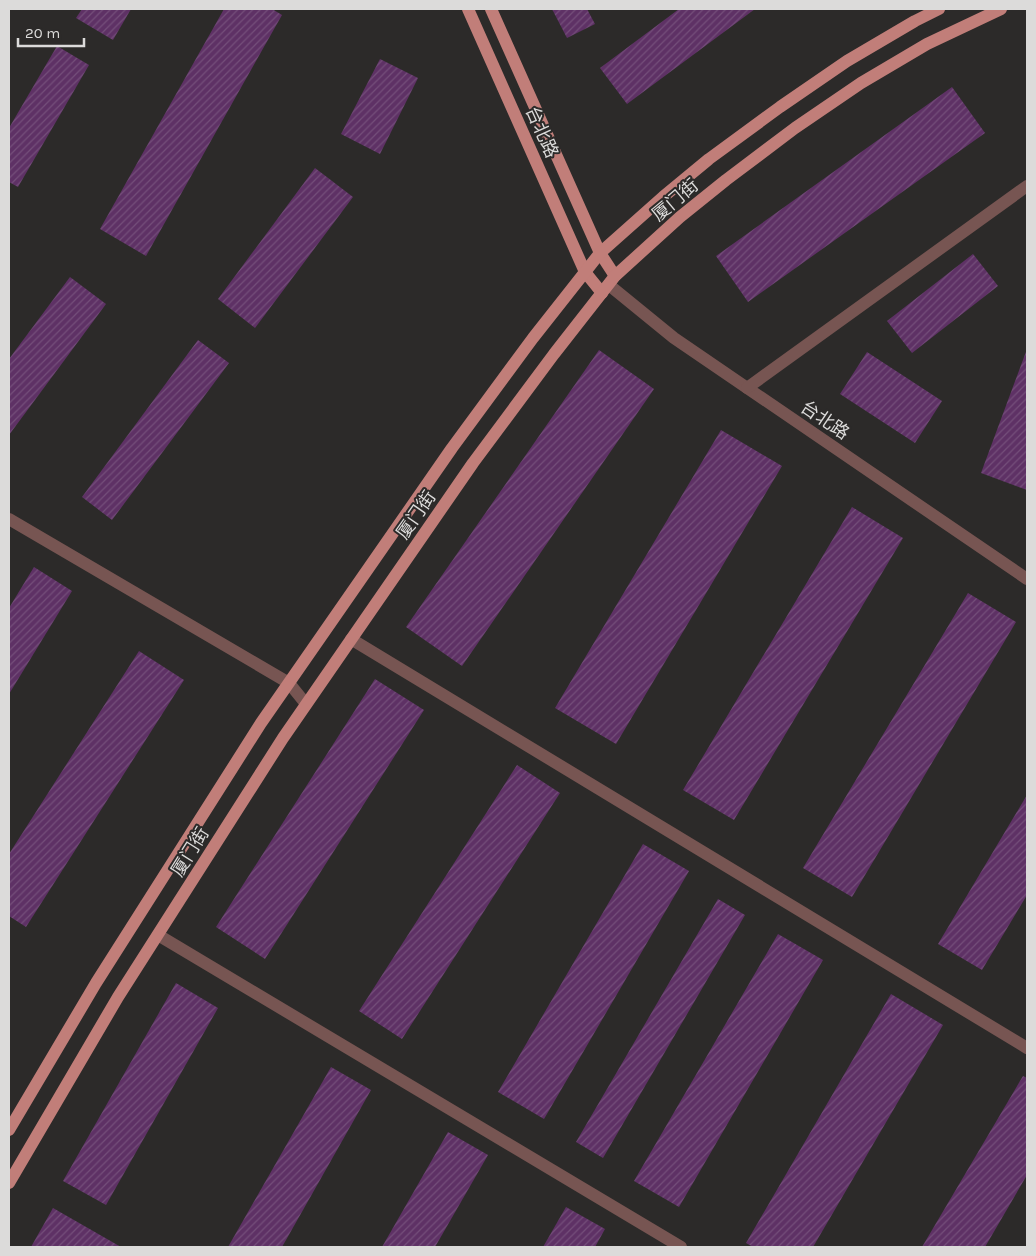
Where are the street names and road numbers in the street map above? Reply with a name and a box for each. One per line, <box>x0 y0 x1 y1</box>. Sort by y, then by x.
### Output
street label: 台北路 <box>521 103 563 161</box>
street label: 厦门街 <box>647 174 703 226</box>
street label: 台北路 <box>796 396 854 444</box>
street label: 厦门街 <box>392 487 440 543</box>
street label: 厦门街 <box>166 823 214 881</box>

